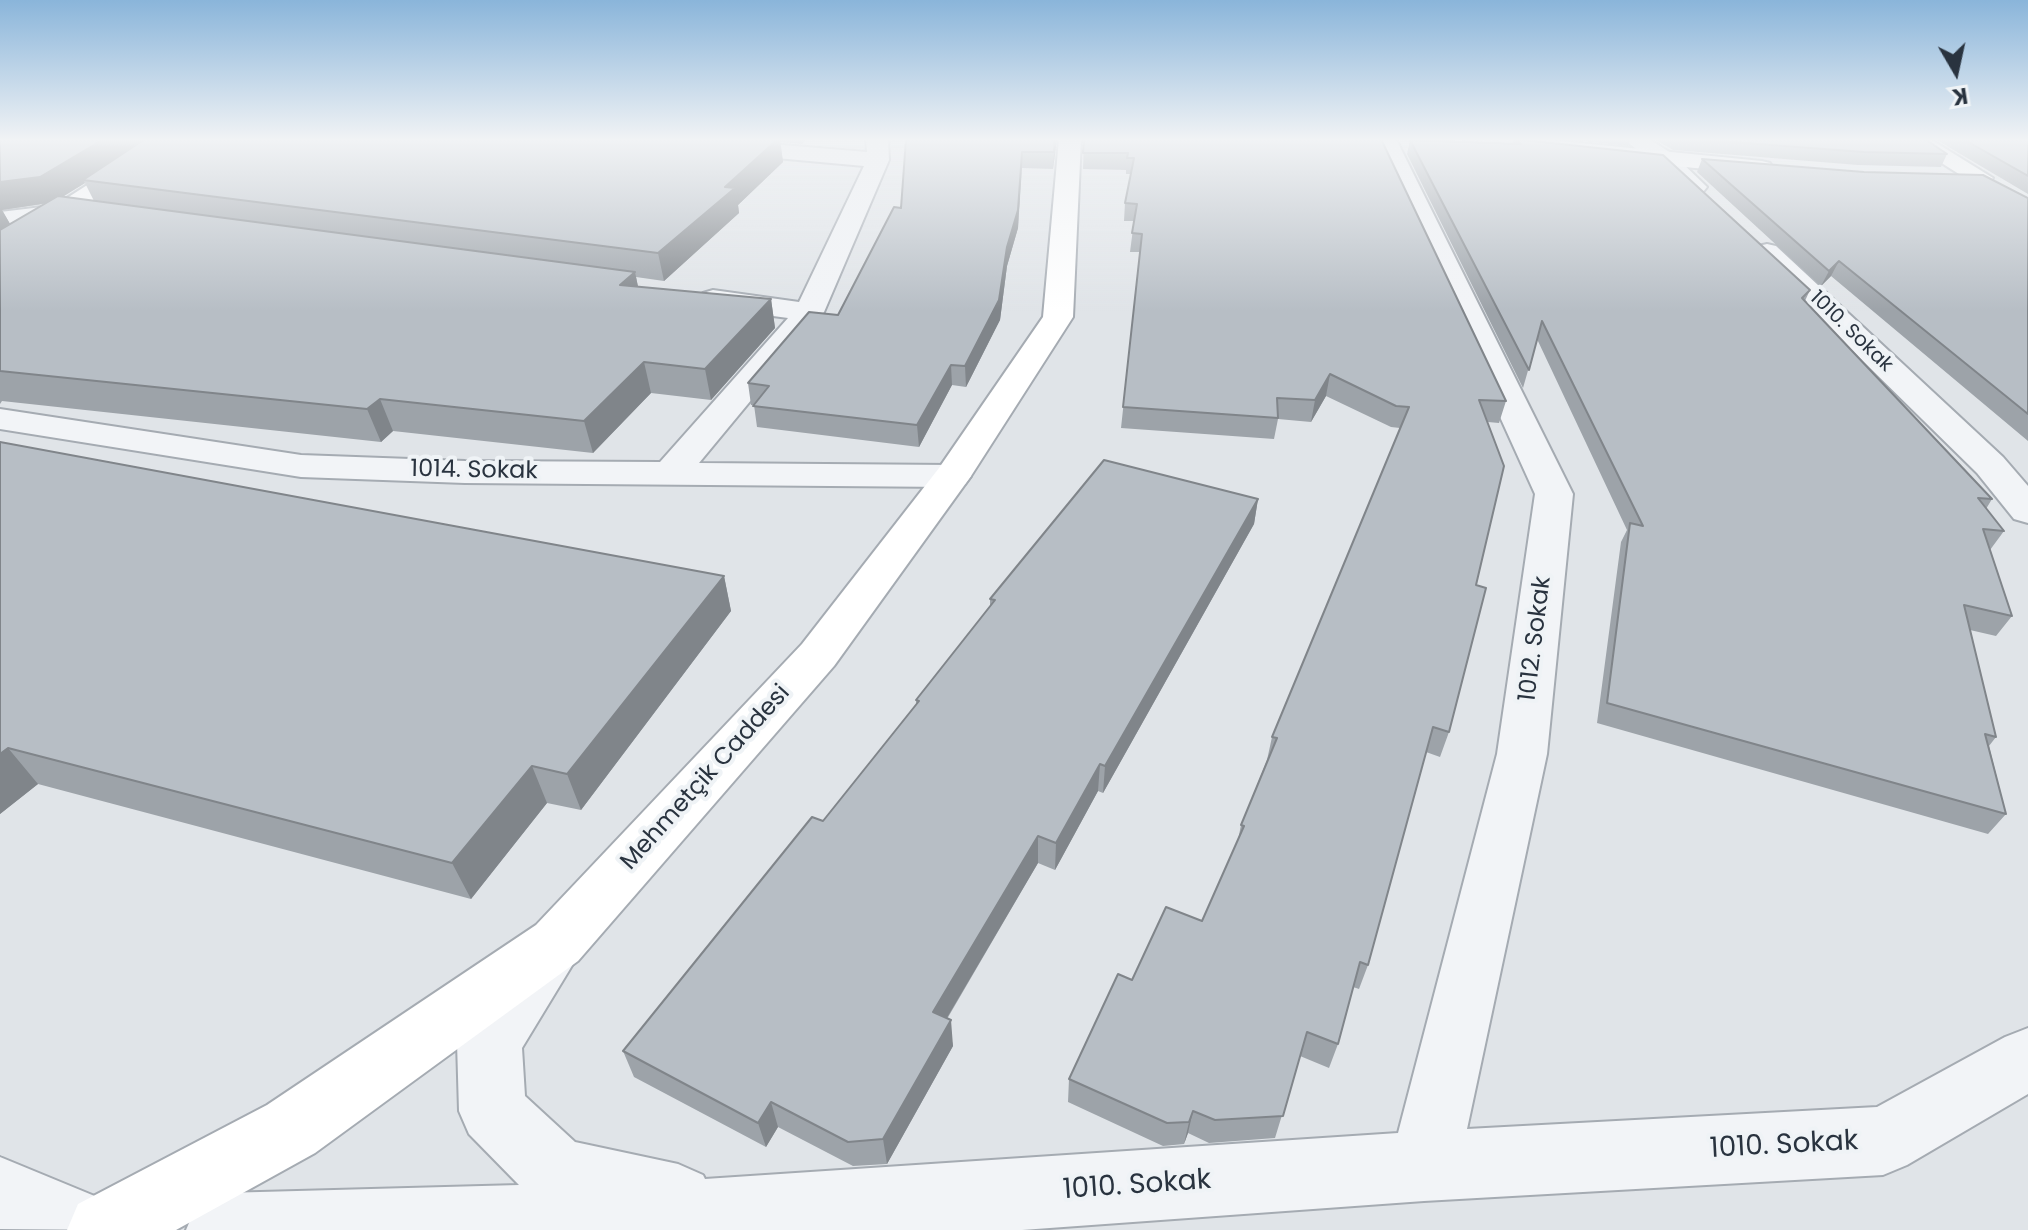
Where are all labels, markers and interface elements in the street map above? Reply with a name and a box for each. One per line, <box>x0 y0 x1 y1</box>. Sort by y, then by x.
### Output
north arrow <box>1916 32 1996 112</box>
text: K <box>1950 80 1970 113</box>
street label: 1010. Sokak <box>1804 287 1898 377</box>
street label: 1014. Sokak <box>410 455 538 487</box>
street label: 1012. Sokak <box>1514 575 1558 703</box>
street label: Mehmetçik Caddesi <box>615 680 797 876</box>
street label: 1010. Sokak <box>1709 1125 1859 1167</box>
street label: 1010. Sokak <box>1062 1164 1212 1208</box>

